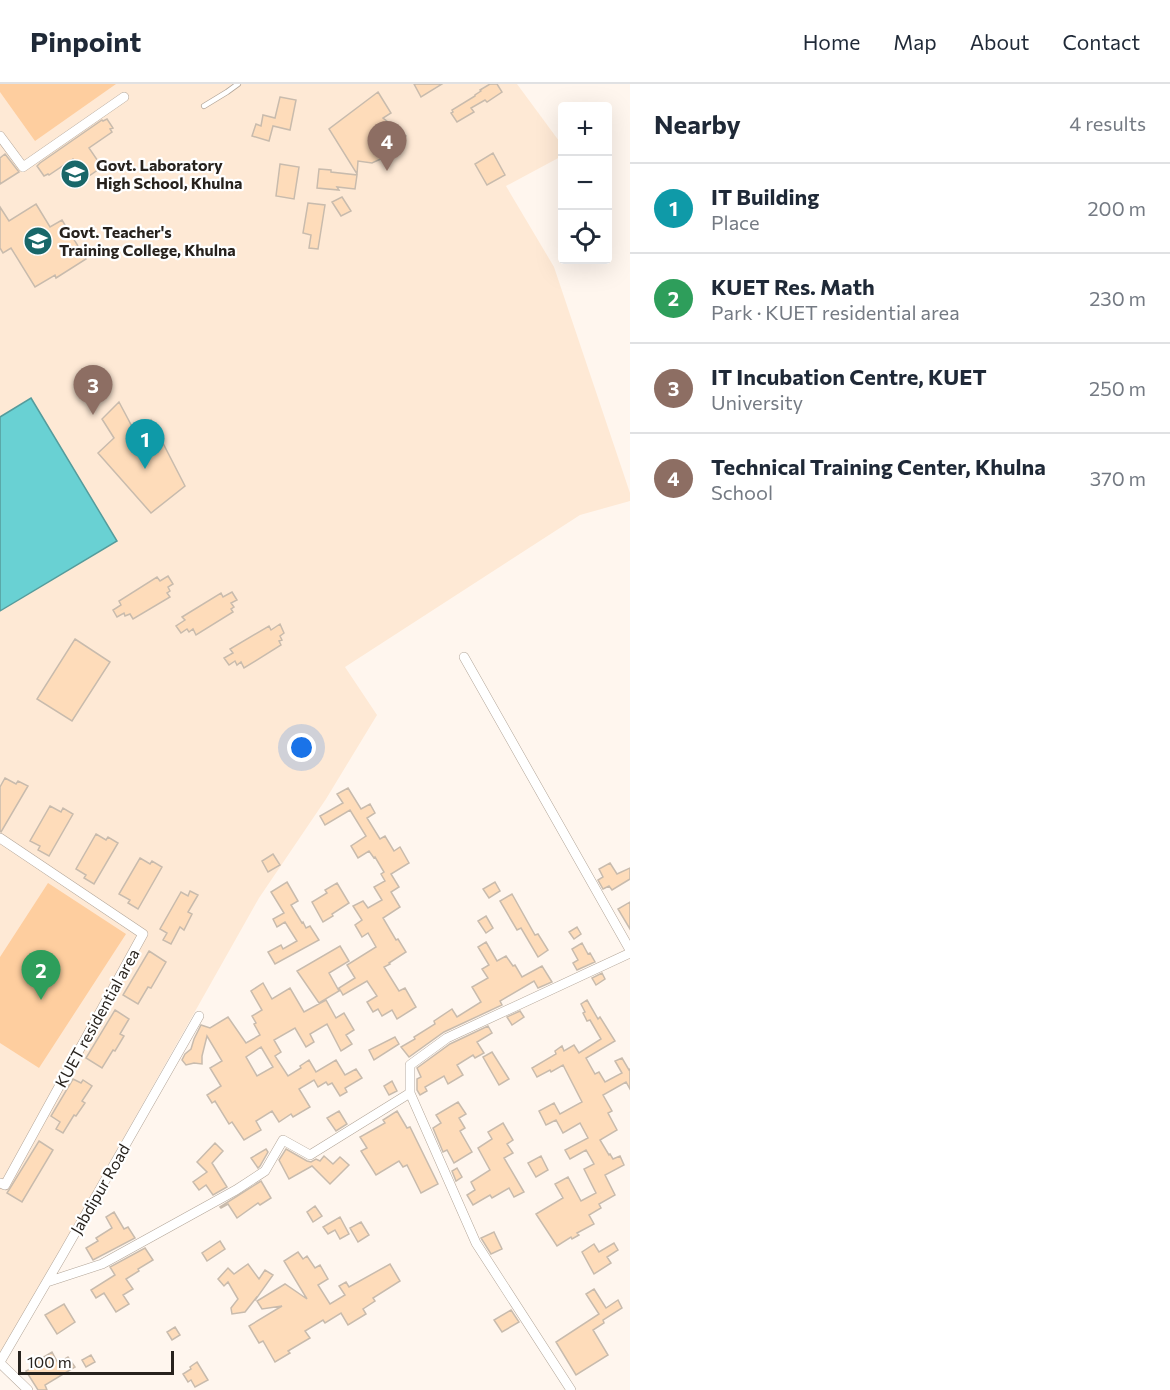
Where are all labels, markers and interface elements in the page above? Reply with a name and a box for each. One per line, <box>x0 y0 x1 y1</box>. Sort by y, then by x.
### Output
text: Pinpoint <box>30 24 141 58</box>
text: Home <box>803 29 860 54</box>
text: Map <box>893 29 937 54</box>
text: About <box>970 29 1029 54</box>
text: Contact <box>1062 29 1140 54</box>
map controls <box>558 102 612 264</box>
button: + <box>558 102 612 156</box>
text: Nearby <box>654 108 741 139</box>
text: 4 results <box>1069 111 1146 135</box>
pin: 4 <box>368 122 406 171</box>
place label: Govt. Laboratory High School, Khulna <box>96 155 242 192</box>
button: − <box>558 156 612 210</box>
school or university icon: Govt. Laboratory High School, Khulna <box>59 158 91 190</box>
text: IT Building <box>711 183 819 210</box>
text: 1 <box>669 196 678 220</box>
text: 200 m <box>1088 196 1146 220</box>
button: locate <box>558 210 612 264</box>
text: Place <box>711 210 760 234</box>
place label: Govt. Teacher's Training College, Khulna <box>59 222 236 259</box>
school or university icon: Govt. Teacher's Training College, Khulna <box>22 225 54 257</box>
text: KUET Res. Math <box>711 273 875 300</box>
text: 2 <box>668 286 679 310</box>
text: 230 m <box>1089 286 1146 310</box>
text: Park · KUET residential area <box>711 300 960 324</box>
text: IT Incubation Centre, KUET <box>711 363 987 390</box>
pin: 3 <box>74 366 112 415</box>
text: 3 <box>668 376 679 400</box>
text: 250 m <box>1089 376 1146 400</box>
text: University <box>711 390 803 414</box>
pin: 1 <box>126 420 164 469</box>
text: Technical Training Center, Khulna <box>711 453 1046 480</box>
text: 4 <box>667 466 680 490</box>
text: 370 m <box>1090 466 1146 490</box>
text: School <box>711 480 773 504</box>
your location <box>287 733 316 762</box>
street label: KUET residential area <box>51 945 143 1090</box>
pin: 2 <box>22 950 60 1000</box>
street label: Jabdipur Road <box>66 1140 133 1237</box>
scale bar <box>18 1348 174 1376</box>
text: 100 m <box>27 1352 72 1371</box>

